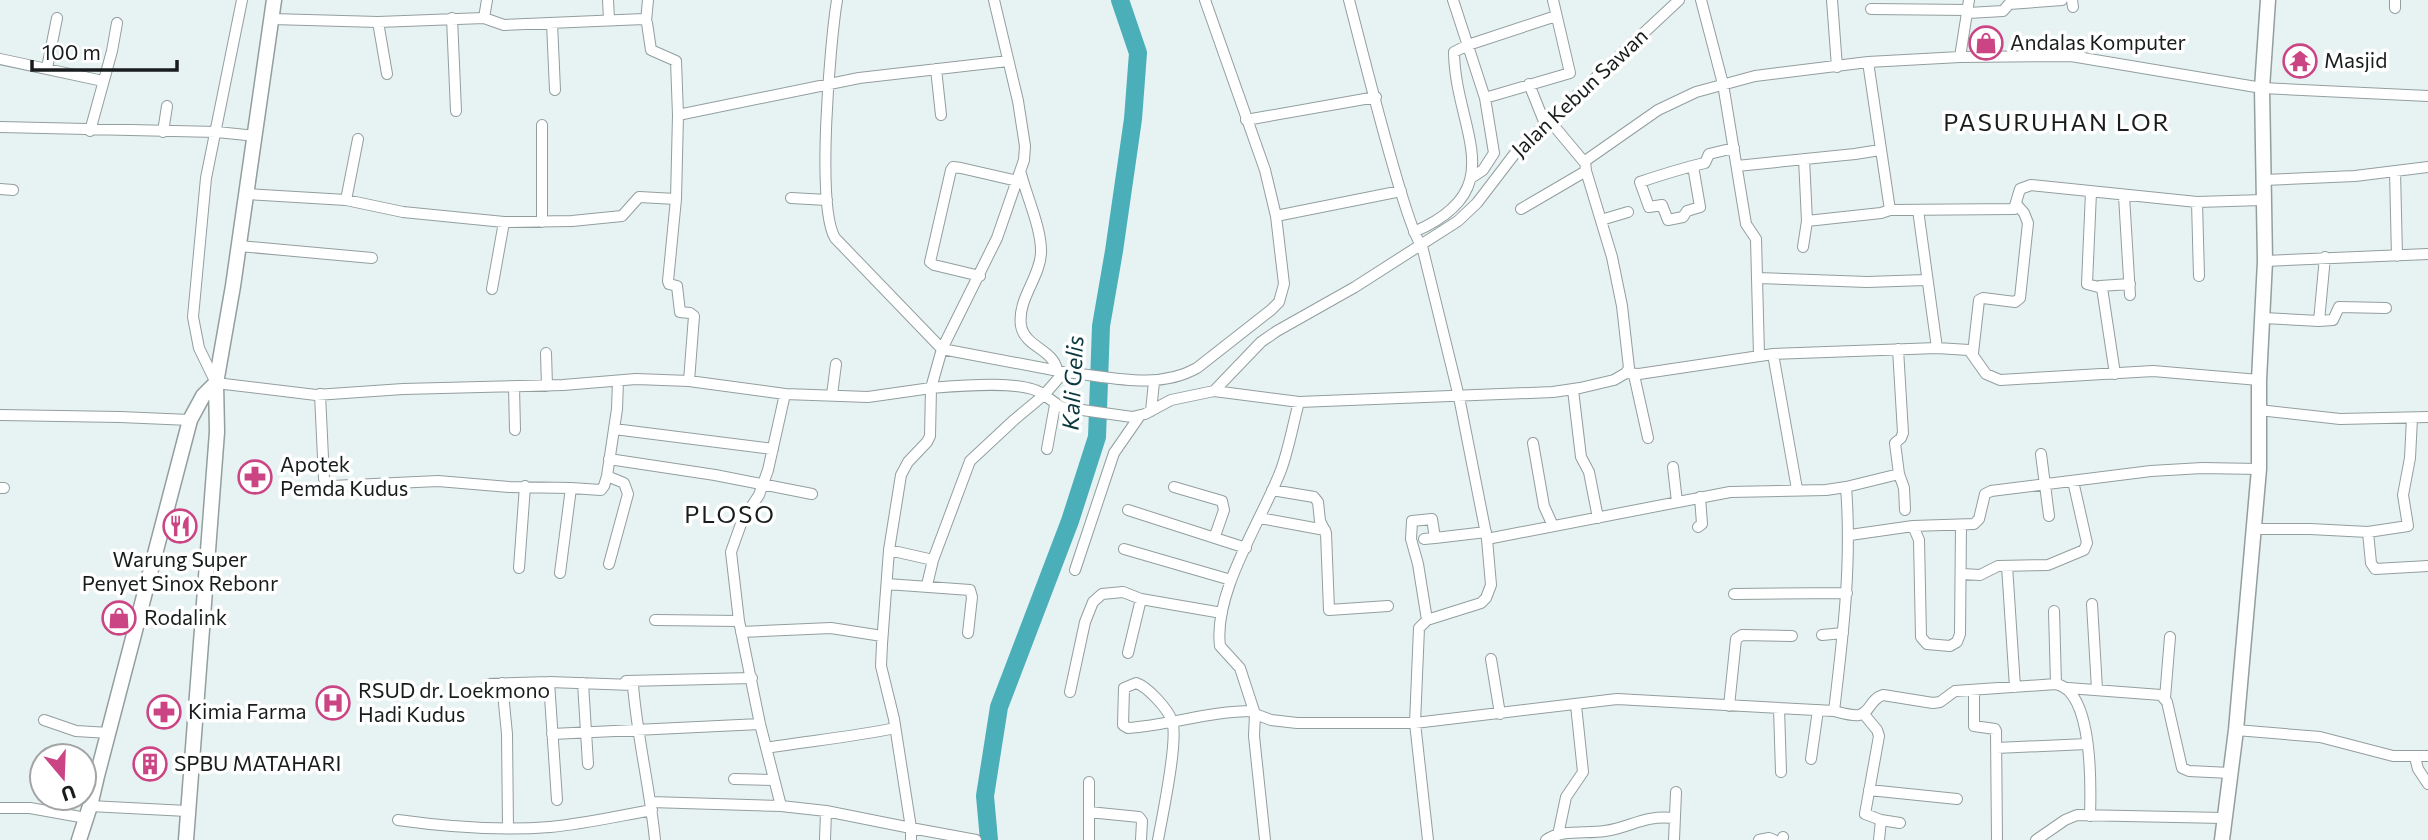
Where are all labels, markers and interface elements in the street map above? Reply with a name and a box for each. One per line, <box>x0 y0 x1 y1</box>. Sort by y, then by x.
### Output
street label: Jalan Kebun Sawan <box>1506 22 1652 161</box>
shop icon: Andalas Komputer <box>1967 24 2005 62</box>
scale bar <box>32 28 177 72</box>
place label: Andalas Komputer <box>2010 29 2186 54</box>
text: 100 m <box>42 39 101 64</box>
temple icon: Masjid <box>2281 42 2319 80</box>
place label: Masjid <box>2324 47 2387 72</box>
district label: PASURUHAN LOR <box>1943 107 2171 136</box>
water label: Kali Gelis <box>1056 335 1088 431</box>
place label: Apotek Pemda Kudus <box>280 451 408 500</box>
pharmacy icon: Apotek Pemda Kudus <box>236 458 274 496</box>
district label: PLOSO <box>684 499 776 528</box>
restaurant icon: Warung Super Penyet Sinox Rebonr <box>161 507 199 545</box>
place label: Warung Super Penyet Sinox Rebonr <box>82 546 278 595</box>
shop icon: Rodalink <box>100 599 138 637</box>
place label: Rodalink <box>144 604 227 629</box>
place label: RSUD dr. Loekmono Hadi Kudus <box>358 677 550 726</box>
hospital icon: RSUD dr. Loekmono Hadi Kudus <box>314 684 352 722</box>
pharmacy icon: Kimia Farma <box>145 693 183 731</box>
place label: Kimia Farma <box>188 698 307 723</box>
north arrow <box>28 742 98 812</box>
building icon: SPBU MATAHARI <box>131 745 169 783</box>
place label: SPBU MATAHARI <box>174 750 341 775</box>
text: U <box>58 780 79 807</box>

